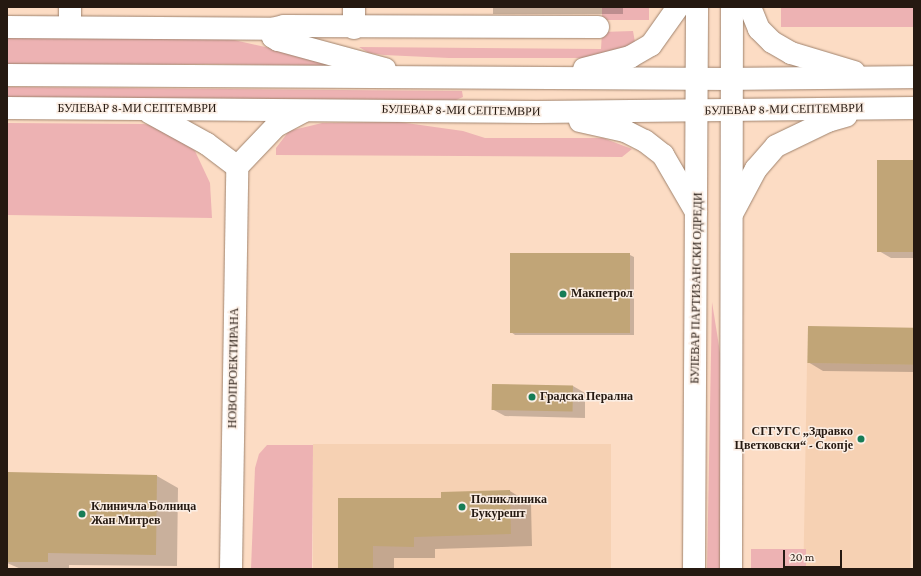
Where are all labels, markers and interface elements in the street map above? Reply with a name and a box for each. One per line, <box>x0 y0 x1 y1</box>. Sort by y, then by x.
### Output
street label: БУЛЕВАР 8-МИ СЕПТЕМВРИ <box>704 101 864 119</box>
street label: БУЛЕВАР 8-МИ СЕПТЕМВРИ <box>57 102 217 116</box>
street label: БУЛЕВАР 8-МИ СЕПТЕМВРИ <box>381 102 541 120</box>
street label: БУЛЕВАР ПАРТИЗАНСКИ ОДРЕДИ <box>688 192 706 384</box>
place label: Макпетрол <box>571 287 633 301</box>
marker: Макпетрол <box>558 289 568 299</box>
street label: НОВОПРОЕКТИРАНА <box>226 308 242 428</box>
place label: Градска Перална <box>540 390 633 404</box>
marker: Градска Перална <box>527 392 537 402</box>
place label: СГГУГС „Здравко Цветковски“ - Скопје <box>735 425 853 453</box>
marker: СГГУГС „Здравко Цветковски“ - Скопје <box>856 434 866 444</box>
place label: Поликлиника Букурешт <box>471 493 547 521</box>
place label: Клиничла Болница Жан Митрев <box>91 500 196 528</box>
marker: Поликлиника Букурешт <box>456 501 468 513</box>
marker: Клиничла Болница Жан Митрев <box>76 508 88 520</box>
scale bar <box>785 542 844 568</box>
text: 20 m <box>790 550 814 564</box>

